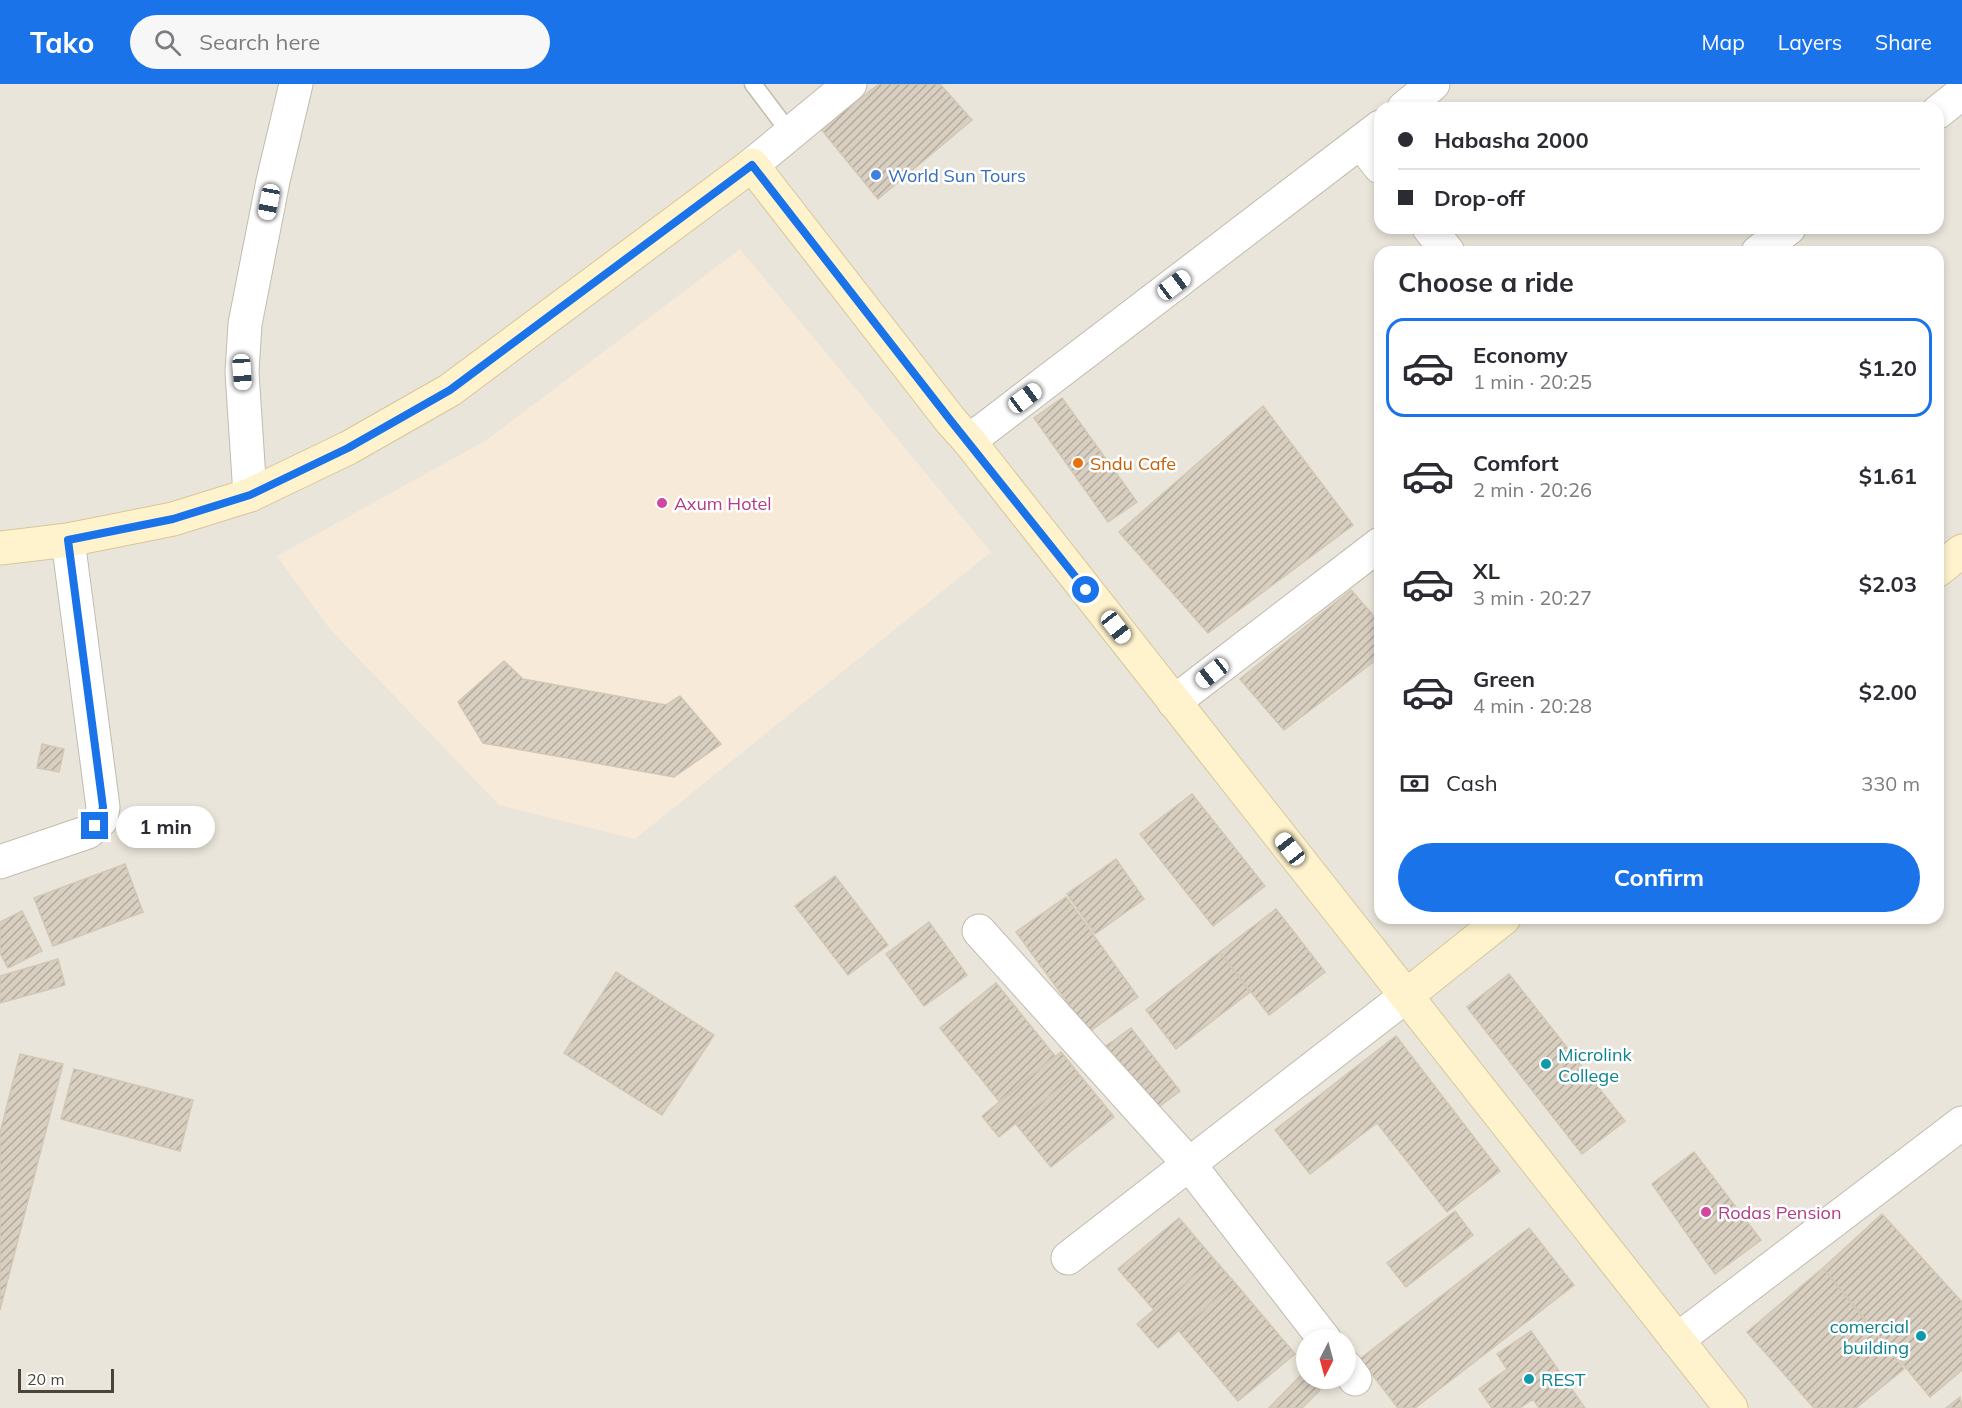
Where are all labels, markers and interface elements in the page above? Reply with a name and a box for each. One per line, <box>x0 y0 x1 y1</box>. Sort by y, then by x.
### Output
search box <box>130 15 550 69</box>
text: Tako <box>30 25 94 60</box>
icon: search <box>151 26 184 59</box>
text: Search here <box>199 28 320 56</box>
text: Map <box>1702 29 1745 55</box>
text: Layers <box>1778 29 1842 55</box>
text: Share <box>1875 29 1932 55</box>
text: Habasha 2000 <box>1434 126 1589 154</box>
place label: World Sun Tours <box>888 164 1026 187</box>
marker: World Sun Tours <box>869 168 883 182</box>
car <box>257 183 281 221</box>
text: Drop-off <box>1434 184 1525 212</box>
text: Choose a ride <box>1398 265 1574 299</box>
car <box>1154 267 1194 303</box>
icon: car <box>1401 341 1455 395</box>
text: Economy <box>1473 341 1568 369</box>
car <box>232 353 252 391</box>
text: $1.20 <box>1859 354 1917 382</box>
text: 1 min · 20:25 <box>1473 369 1592 394</box>
car <box>1005 380 1045 416</box>
icon: car <box>1401 449 1455 503</box>
text: Comfort <box>1473 449 1559 477</box>
place label: Sndu Cafe <box>1090 452 1176 475</box>
marker: Sndu Cafe <box>1071 456 1085 470</box>
text: $1.61 <box>1859 462 1917 490</box>
text: 2 min · 20:26 <box>1473 477 1592 502</box>
place label: Axum Hotel <box>674 492 772 515</box>
marker: Axum Hotel <box>655 496 669 510</box>
icon: car <box>1401 557 1455 611</box>
text: XL <box>1473 557 1500 585</box>
text: $2.03 <box>1859 570 1917 598</box>
route start <box>1072 576 1099 603</box>
text: 3 min · 20:27 <box>1473 585 1592 610</box>
car <box>1098 607 1134 647</box>
car <box>1192 655 1232 691</box>
icon: car <box>1401 665 1455 719</box>
text: Green <box>1473 665 1535 693</box>
text: $2.00 <box>1859 678 1917 706</box>
text: 4 min · 20:28 <box>1473 693 1592 718</box>
icon: cash <box>1398 767 1431 800</box>
text: Cash <box>1446 769 1498 797</box>
text: 330 m <box>1861 771 1920 796</box>
callout: 1 min <box>116 805 215 847</box>
route end <box>81 812 108 839</box>
text: 1 min <box>139 814 192 839</box>
car <box>1272 829 1308 869</box>
button: Confirm <box>1398 843 1920 912</box>
place label: Microlink College <box>1558 1043 1632 1087</box>
marker: Microlink College <box>1539 1057 1553 1071</box>
place label: Rodas Pension <box>1718 1201 1841 1224</box>
marker: Rodas Pension <box>1699 1205 1713 1219</box>
place label: comercial building <box>1830 1315 1909 1359</box>
north arrow <box>1296 1329 1356 1389</box>
map controls <box>1296 1329 1356 1389</box>
marker: comercial building <box>1914 1329 1928 1343</box>
scale bar <box>18 1366 114 1394</box>
place label: REST <box>1541 1368 1586 1391</box>
text: 20 m <box>27 1369 64 1389</box>
marker: REST <box>1522 1372 1536 1386</box>

